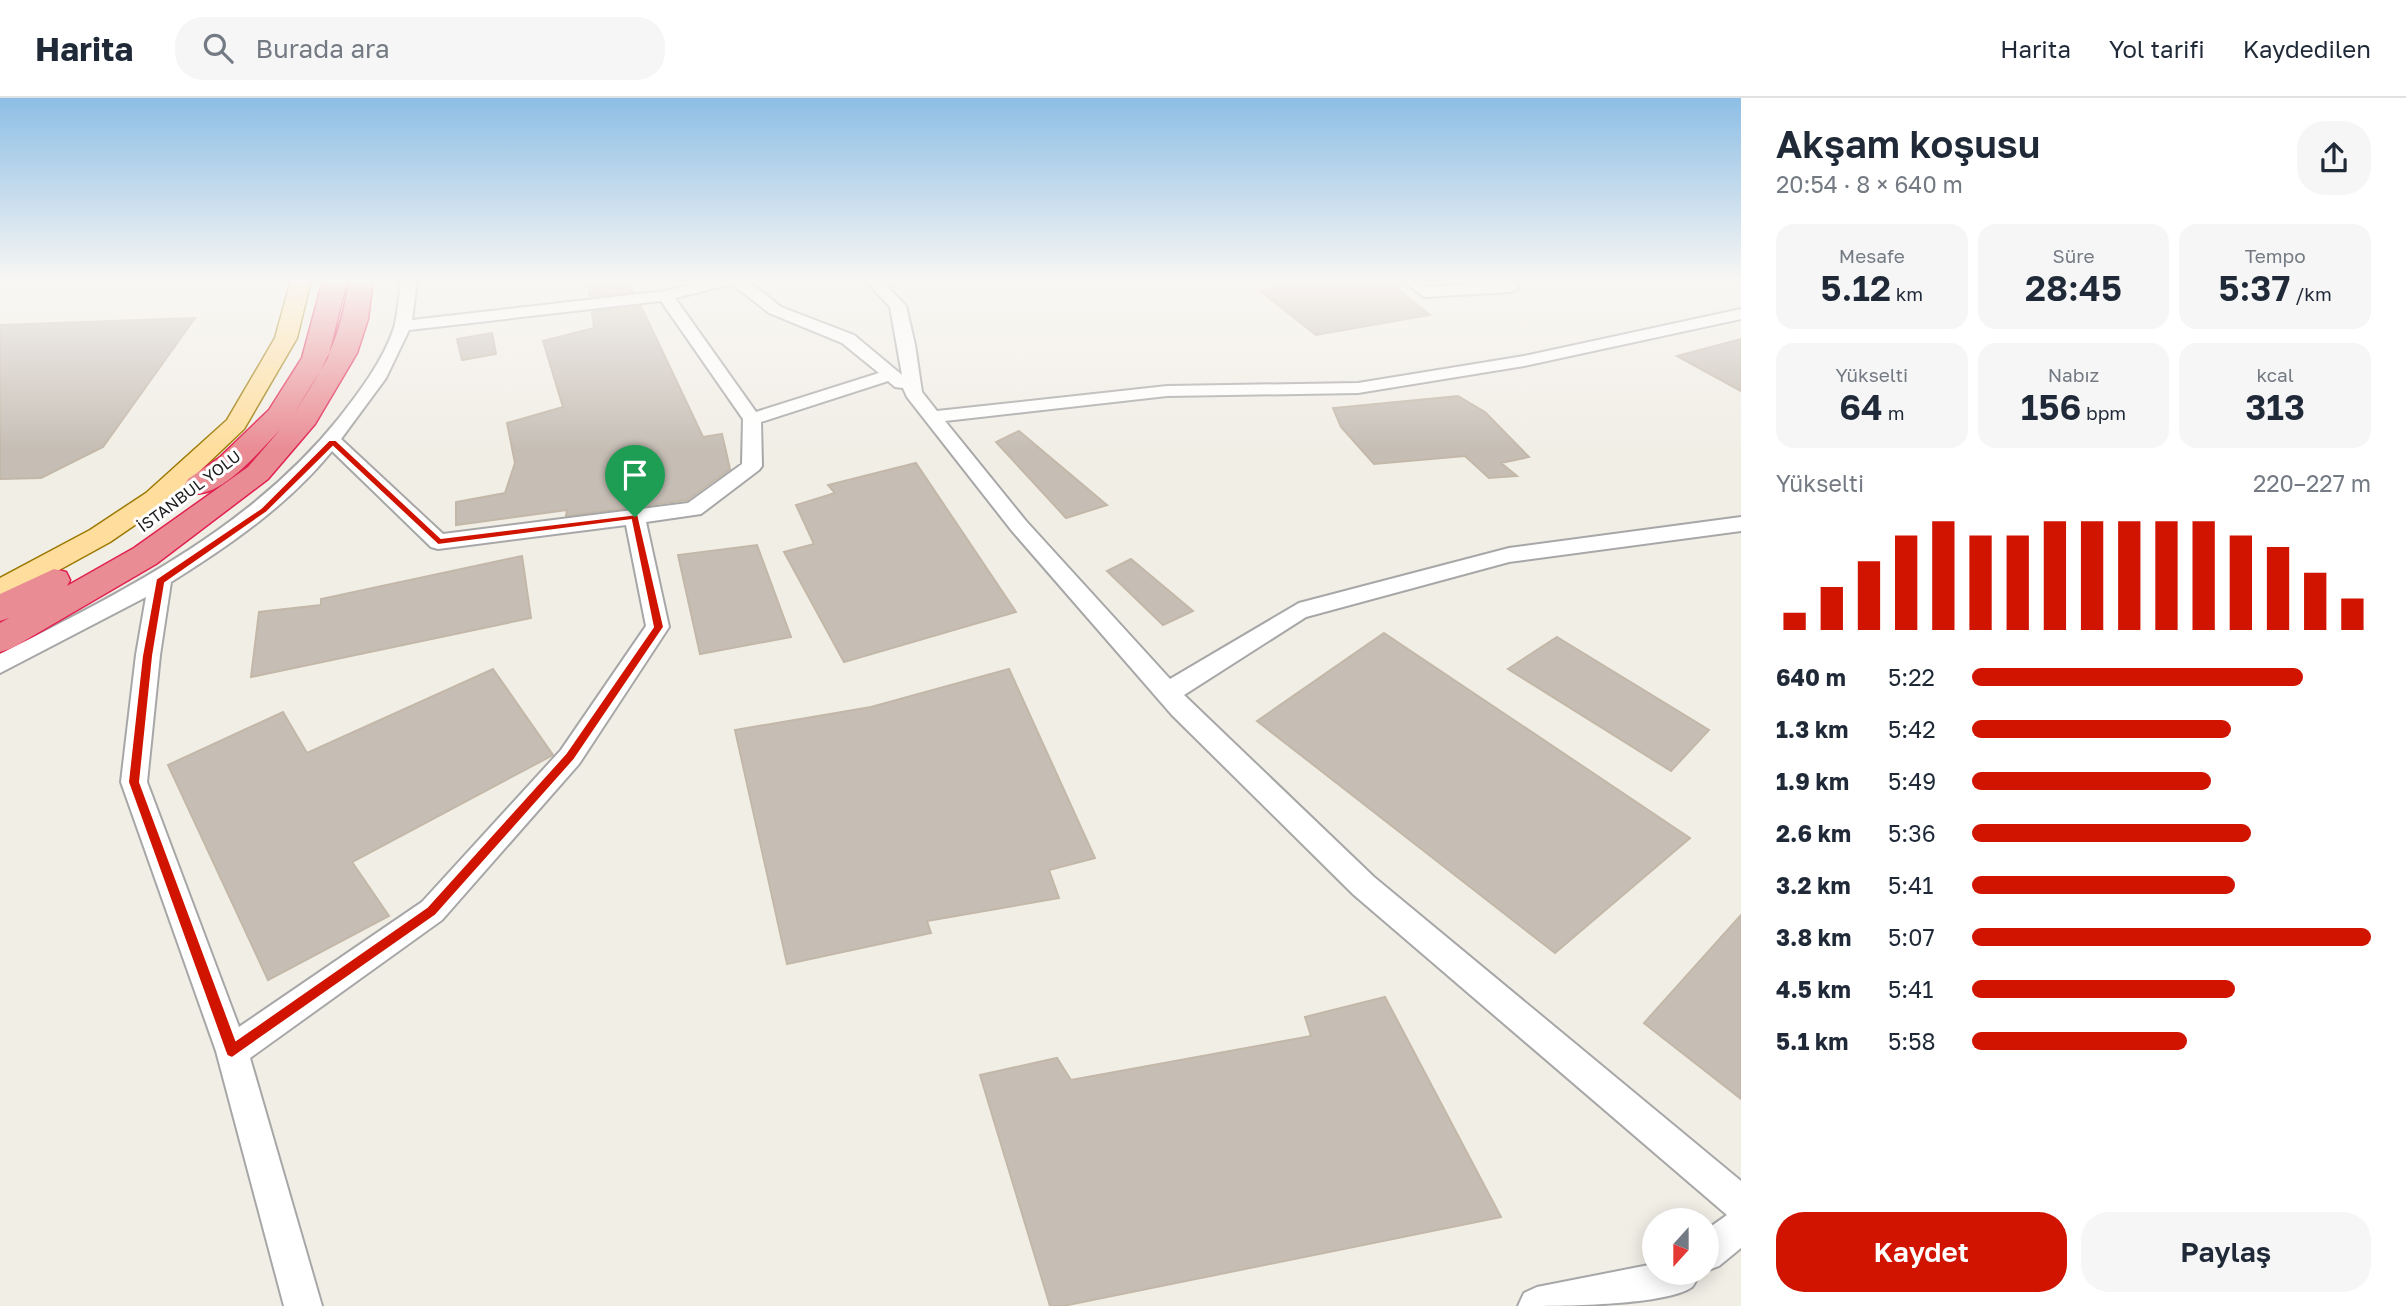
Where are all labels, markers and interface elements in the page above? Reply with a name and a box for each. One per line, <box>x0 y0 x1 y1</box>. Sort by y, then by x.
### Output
search box <box>175 17 665 80</box>
text: Harita <box>35 29 133 68</box>
icon: search <box>199 29 237 67</box>
text: Burada ara <box>255 33 390 64</box>
text: Harita <box>2000 34 2071 63</box>
text: Yol tarifi <box>2109 34 2205 63</box>
text: Kaydedilen <box>2243 34 2371 63</box>
text: Akşam koşusu <box>1776 121 2040 166</box>
button: share <box>2297 121 2371 195</box>
text: 20:54 · 8 × 640 m <box>1776 170 1963 198</box>
text: Mesafe <box>1839 244 1905 267</box>
text: Süre <box>2053 244 2094 267</box>
text: Tempo <box>2245 244 2306 267</box>
text: 5.12 <box>1820 267 1891 309</box>
text: 28:45 <box>2025 267 2122 309</box>
text: 5:37 <box>2219 267 2290 309</box>
text: km <box>1891 282 1923 305</box>
text: /km <box>2290 282 2332 305</box>
text: Yükselti <box>1835 363 1908 386</box>
text: Nabız <box>2048 363 2099 386</box>
text: kcal <box>2256 363 2294 386</box>
text: 64 <box>1839 386 1883 428</box>
text: 156 <box>2021 386 2081 428</box>
text: 313 <box>2245 386 2305 428</box>
text: m <box>1883 401 1905 424</box>
text: bpm <box>2081 401 2126 424</box>
pin <box>605 445 665 517</box>
street label: İSTANBUL YOLU <box>133 446 245 536</box>
icon: arrive <box>616 456 654 494</box>
text: Yükselti <box>1776 469 1864 497</box>
text: 220–227 m <box>2253 469 2371 497</box>
text: 640 m <box>1776 663 1846 691</box>
text: 5:22 <box>1888 663 1935 691</box>
text: 1.3 km <box>1776 715 1848 743</box>
text: 5:42 <box>1888 715 1936 743</box>
text: 1.9 km <box>1776 767 1849 795</box>
text: 5:49 <box>1888 767 1936 795</box>
text: 2.6 km <box>1776 819 1851 847</box>
text: 5:36 <box>1888 819 1936 847</box>
text: 3.2 km <box>1776 871 1851 899</box>
text: 5:41 <box>1888 871 1933 899</box>
text: 3.8 km <box>1776 923 1851 951</box>
text: 5:07 <box>1888 923 1935 951</box>
text: 4.5 km <box>1776 975 1851 1003</box>
text: 5:41 <box>1888 975 1933 1003</box>
text: 5.1 km <box>1776 1027 1848 1055</box>
text: 5:58 <box>1888 1027 1936 1055</box>
north arrow <box>1642 1208 1718 1284</box>
map controls <box>1642 1208 1719 1285</box>
button: Kaydet <box>1776 1212 2067 1292</box>
button: Paylaş <box>2081 1212 2371 1292</box>

